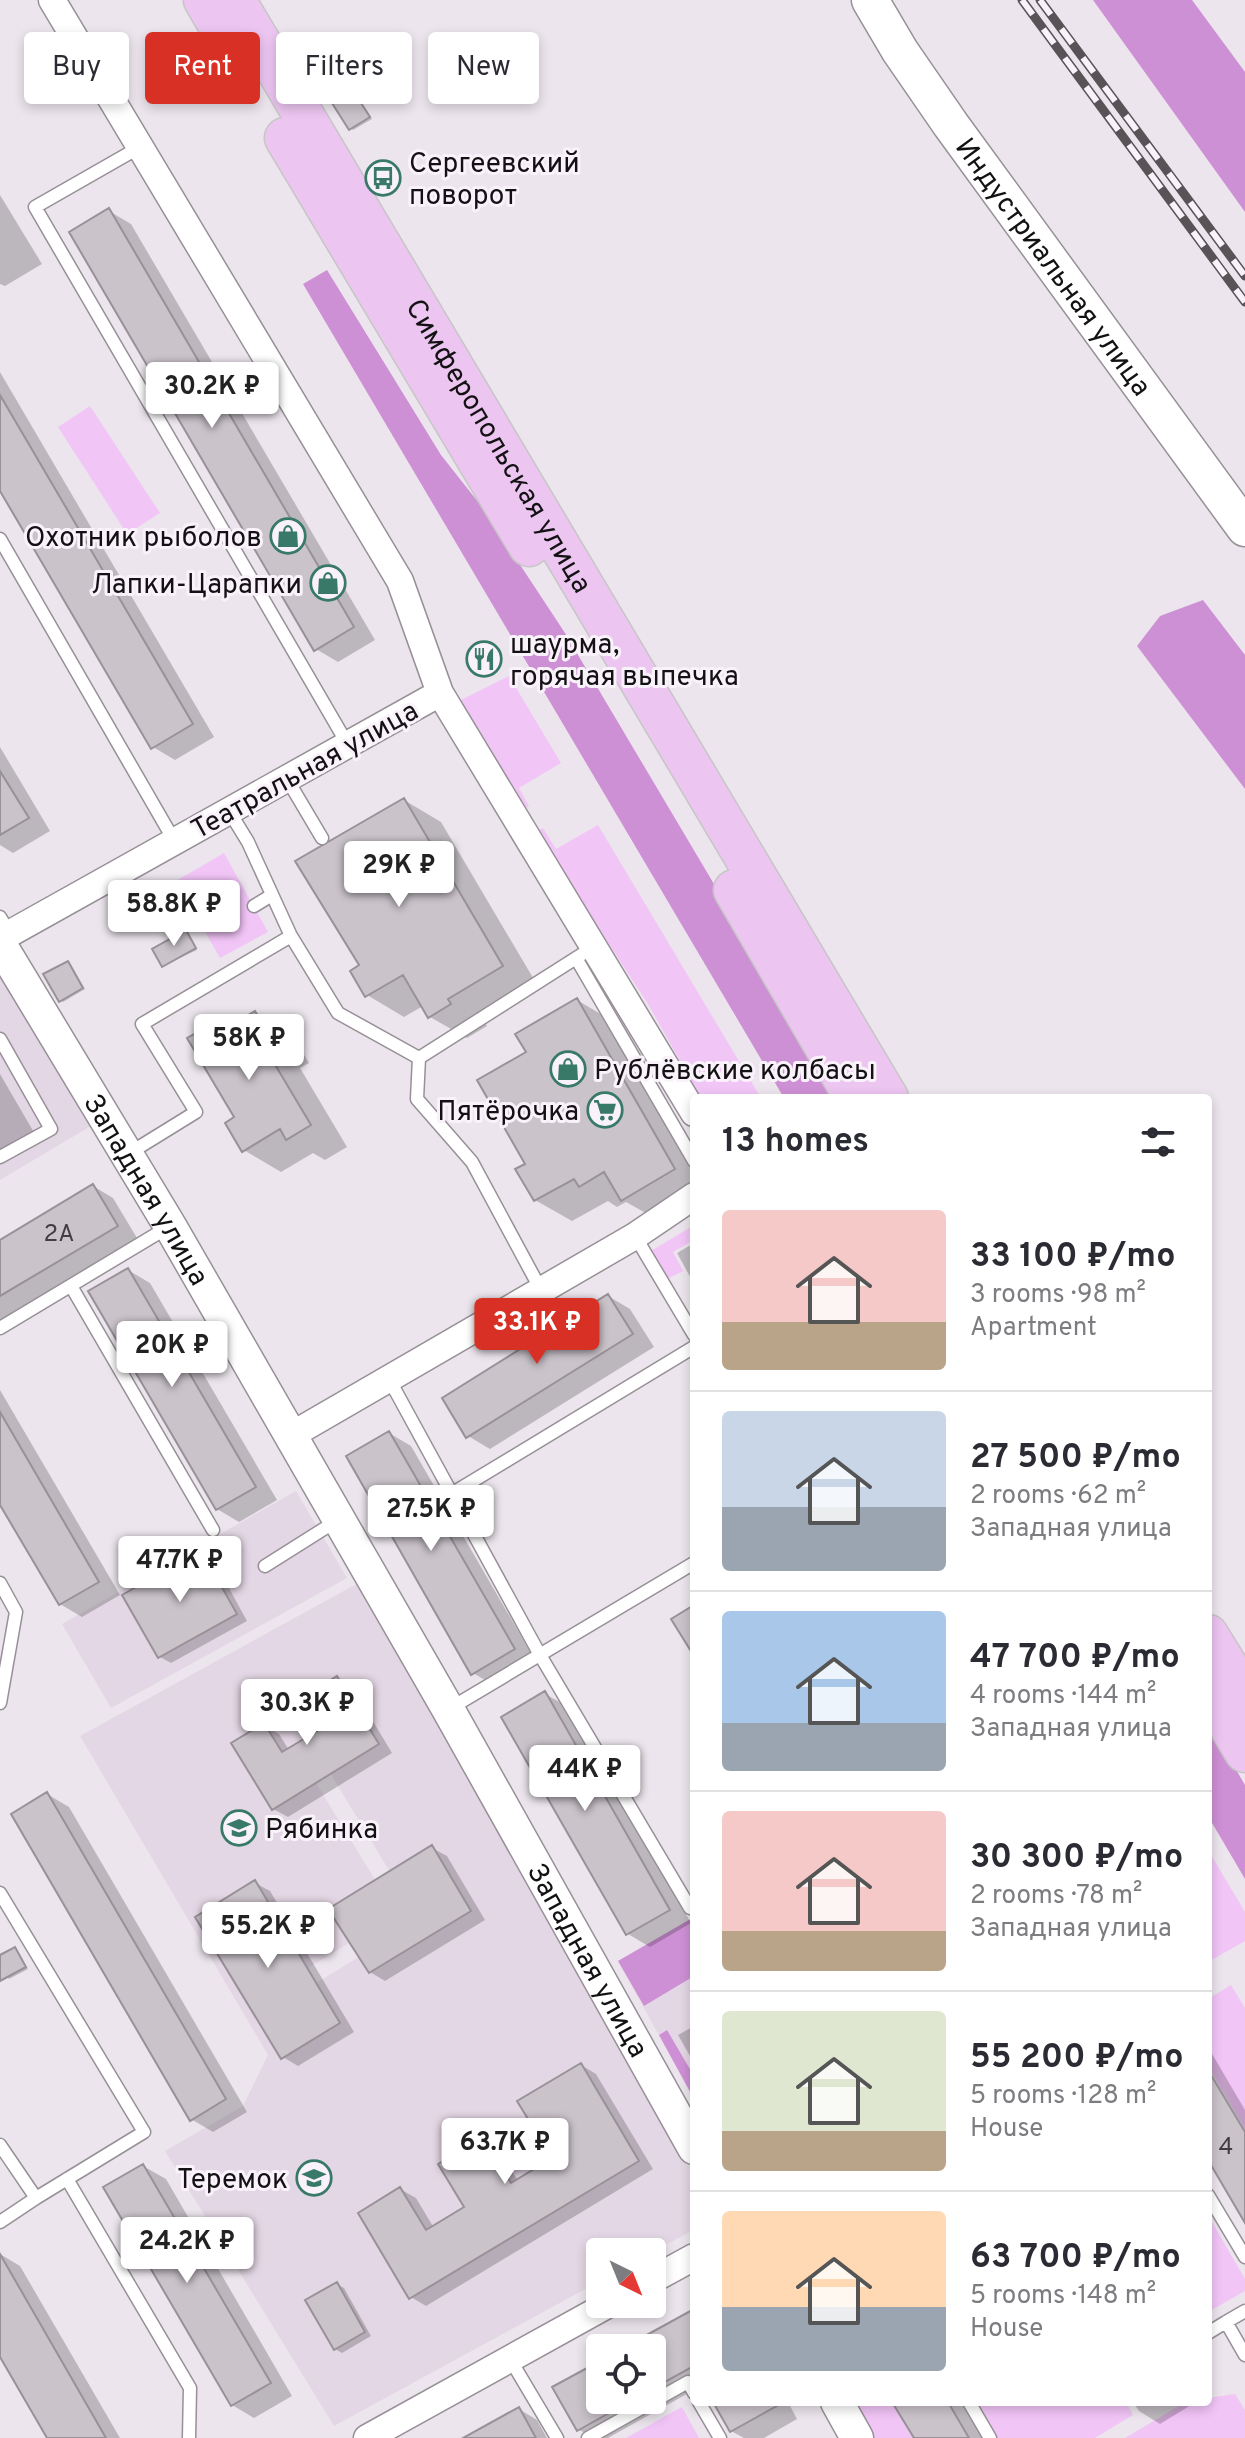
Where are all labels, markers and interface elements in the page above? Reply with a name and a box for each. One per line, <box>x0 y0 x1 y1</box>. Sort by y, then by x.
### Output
chip: Buy <box>24 32 129 104</box>
chip: Rent <box>145 32 260 104</box>
chip: Filters <box>276 32 412 104</box>
chip: New <box>428 32 539 104</box>
street label: Индустриальная улица <box>946 132 1158 404</box>
place label: Сергеевский поворот <box>409 147 580 215</box>
bus stop icon: Сергеевский поворот <box>364 159 402 197</box>
street label: Симферопольская улица <box>396 293 599 600</box>
pin: 30.2K ₽ <box>138 362 286 430</box>
text: 30.2K ₽ <box>164 371 260 404</box>
shop icon: Охотник рыболов <box>269 517 307 555</box>
place label: Охотник рыболов <box>25 521 262 557</box>
shop icon: Лапки-Царапки <box>309 564 347 602</box>
place label: Лапки-Царапки <box>91 568 302 604</box>
place label: шаурма, горячая выпечка <box>510 628 739 696</box>
restaurant icon: шаурма, горячая выпечка <box>465 640 503 678</box>
street label: Театральная улица <box>186 694 425 849</box>
pin: 29K ₽ <box>343 841 455 909</box>
text: 29K ₽ <box>362 850 436 883</box>
pin: 58.8K ₽ <box>100 880 248 948</box>
text: 58.8K ₽ <box>126 889 222 922</box>
pin: 58K ₽ <box>193 1014 305 1082</box>
text: 58K ₽ <box>212 1023 286 1056</box>
shop icon: Рублёвские колбасы <box>549 1050 587 1088</box>
place label: Рублёвские колбасы <box>594 1054 876 1090</box>
street label: Западная улица <box>74 1088 216 1293</box>
supermarket icon: Пятёрочка <box>586 1091 624 1129</box>
place label: Пятёрочка <box>437 1095 579 1131</box>
icon: filters <box>1136 1120 1180 1164</box>
text: 13 homes <box>722 1121 869 1164</box>
house number: 2А <box>44 1220 74 1250</box>
text: 33 100 ₽/mo <box>970 1236 1176 1279</box>
icon: home <box>786 1242 882 1338</box>
text: 3 rooms · 98 m² <box>970 1279 1146 1312</box>
pin: 33.1K ₽ <box>463 1298 611 1366</box>
text: 33.1K ₽ <box>492 1307 582 1340</box>
text: Apartment <box>970 1312 1097 1345</box>
pin: 20K ₽ <box>116 1321 228 1389</box>
text: 20K ₽ <box>135 1330 209 1363</box>
text: 27 500 ₽/mo <box>970 1437 1181 1480</box>
icon: home <box>786 1443 882 1539</box>
text: 2 rooms · 62 m² <box>970 1480 1146 1513</box>
pin: 27.5K ₽ <box>357 1485 505 1553</box>
text: 27.5K ₽ <box>386 1494 476 1527</box>
text: Западная улица <box>970 1513 1172 1546</box>
pin: 47.7K ₽ <box>106 1536 254 1604</box>
text: 47.7K ₽ <box>136 1545 224 1578</box>
text: 47 700 ₽/mo <box>970 1637 1180 1680</box>
icon: home <box>786 1643 882 1739</box>
pin: 30.3K ₽ <box>233 1679 381 1747</box>
text: 4 rooms · 144 m² <box>970 1680 1156 1713</box>
text: 30.3K ₽ <box>259 1688 355 1721</box>
text: Западная улица <box>970 1713 1172 1746</box>
pin: 44K ₽ <box>529 1745 641 1813</box>
text: 44K ₽ <box>547 1754 623 1787</box>
school or university icon: Рябинка <box>220 1809 258 1847</box>
place label: Рябинка <box>265 1813 378 1849</box>
text: 30 300 ₽/mo <box>970 1837 1183 1880</box>
icon: home <box>786 1843 882 1939</box>
street label: Западная улица <box>517 1858 655 2065</box>
text: 2 rooms · 78 m² <box>970 1880 1142 1913</box>
pin: 55.2K ₽ <box>194 1902 342 1970</box>
text: 55.2K ₽ <box>220 1911 316 1944</box>
text: Западная улица <box>970 1913 1172 1946</box>
text: 55 200 ₽/mo <box>970 2037 1184 2080</box>
icon: home <box>786 2043 882 2139</box>
text: 5 rooms · 128 m² <box>970 2080 1157 2113</box>
text: House <box>970 2113 1043 2146</box>
pin: 63.7K ₽ <box>431 2118 579 2186</box>
text: 63.7K ₽ <box>460 2127 550 2160</box>
house number: 4 <box>1219 2133 1233 2163</box>
school or university icon: Теремок <box>295 2159 333 2197</box>
place label: Теремок <box>177 2163 288 2199</box>
pin: 24.2K ₽ <box>113 2217 261 2285</box>
text: 24.2K ₽ <box>139 2226 235 2259</box>
text: 63 700 ₽/mo <box>970 2237 1181 2280</box>
north arrow <box>586 2238 666 2318</box>
map controls <box>586 2238 666 2414</box>
icon: home <box>786 2243 882 2339</box>
text: 5 rooms · 148 m² <box>970 2280 1156 2313</box>
text: House <box>970 2313 1043 2346</box>
button: locate <box>586 2334 666 2414</box>

